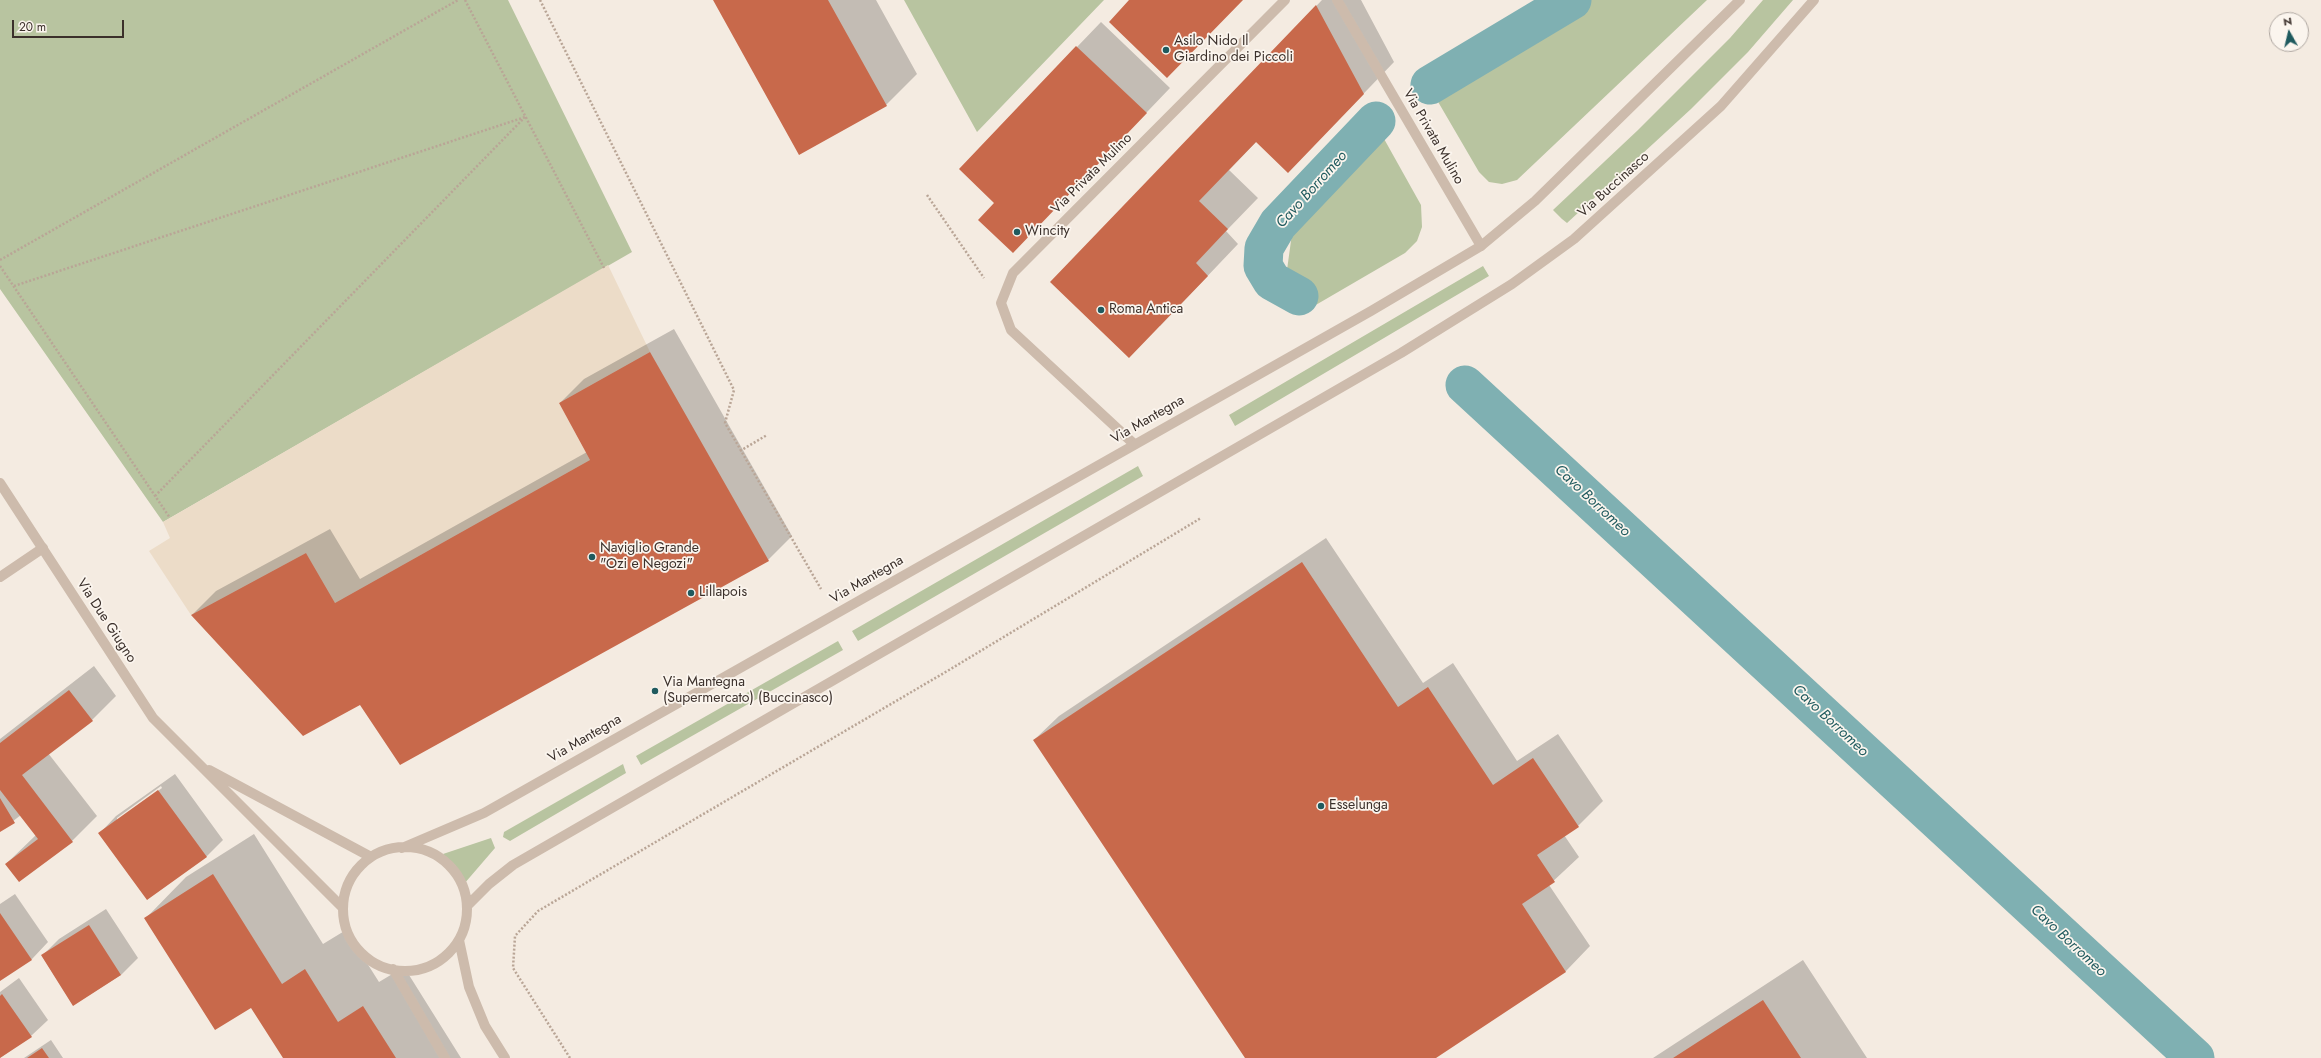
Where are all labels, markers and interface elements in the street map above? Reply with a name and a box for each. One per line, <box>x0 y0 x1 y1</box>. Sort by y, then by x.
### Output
scale bar <box>14 12 126 38</box>
north arrow <box>2269 12 2309 52</box>
text: N <box>2282 13 2293 30</box>
text: 20 m <box>19 18 46 36</box>
place label: Asilo Nido Il Giardino dei Piccoli <box>1174 34 1293 66</box>
marker: Asilo Nido Il Giardino dei Piccoli <box>1161 45 1171 55</box>
street label: Via Privata Mulino <box>1399 86 1467 188</box>
street label: Via Privata Mulino <box>1048 130 1136 218</box>
water label: Cavo Borromeo <box>1273 148 1351 232</box>
street label: Via Buccinasco <box>1575 149 1653 221</box>
place label: Wincity <box>1025 224 1070 240</box>
marker: Wincity <box>1012 227 1022 237</box>
place label: Roma Antica <box>1109 302 1183 318</box>
marker: Roma Antica <box>1096 305 1106 315</box>
street label: Via Mantegna <box>1108 392 1188 448</box>
water label: Cavo Borromeo <box>1550 461 1634 541</box>
place label: Naviglio Grande "Ozi e Negozi" <box>600 541 699 574</box>
marker: Naviglio Grande "Ozi e Negozi" <box>587 552 597 562</box>
street label: Via Mantegna <box>827 552 907 608</box>
street label: Via Due Giugno <box>73 576 139 666</box>
place label: Lillapois <box>699 585 747 601</box>
marker: Lillapois <box>686 588 696 598</box>
place label: Via Mantegna (Supermercato) (Buccinasco) <box>663 675 833 708</box>
water label: Cavo Borromeo <box>1788 681 1872 761</box>
marker: Via Mantegna (Supermercato) (Buccinasco) <box>650 686 660 696</box>
street label: Via Mantegna <box>545 711 625 767</box>
place label: Esselunga <box>1329 798 1388 814</box>
marker: Esselunga <box>1316 801 1326 811</box>
water label: Cavo Borromeo <box>2026 901 2110 981</box>

